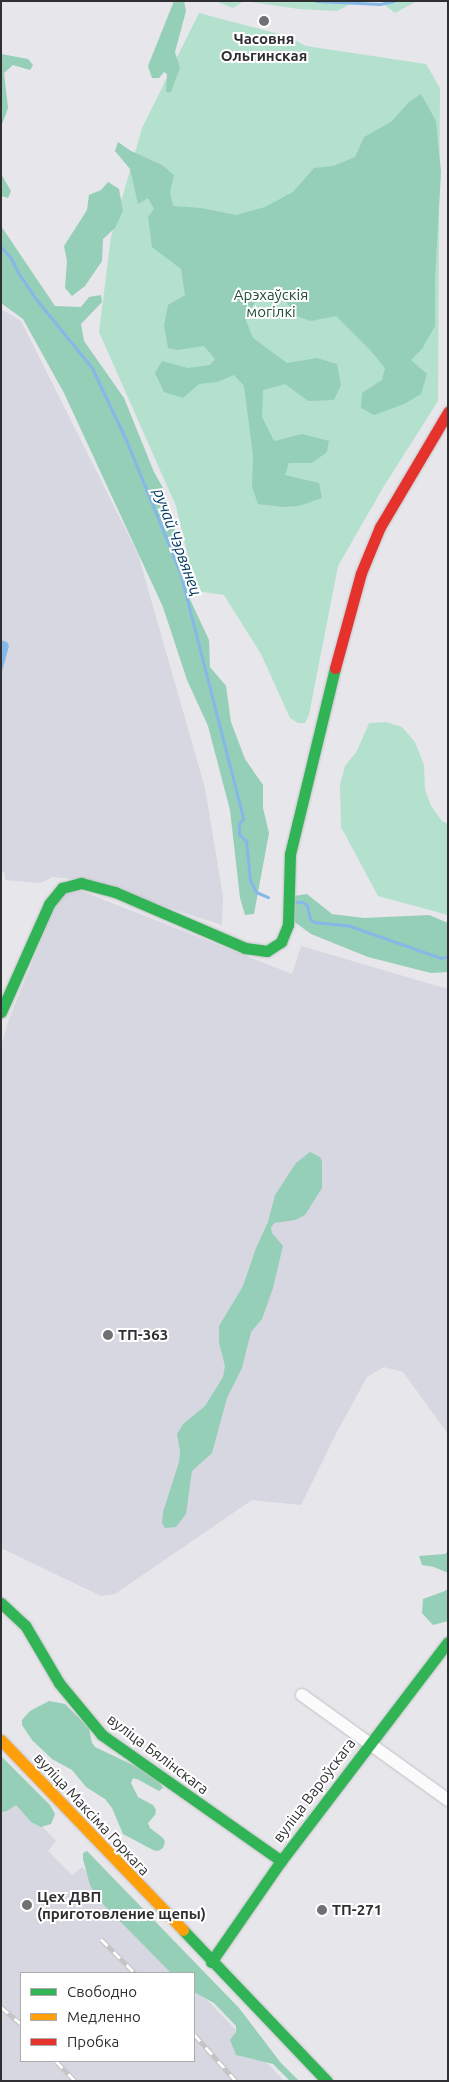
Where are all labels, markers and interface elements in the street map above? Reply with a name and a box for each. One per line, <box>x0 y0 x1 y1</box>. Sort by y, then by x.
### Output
marker: Часовня Ольгинская <box>258 15 270 27</box>
place label: Часовня Ольгинская <box>221 29 307 64</box>
park label: Арэхаўскія могілкі <box>234 285 308 320</box>
water label: ручай Чэрвянец <box>150 486 206 598</box>
place label: ТП-363 <box>118 1326 168 1344</box>
marker: ТП-363 <box>102 1329 114 1341</box>
street label: вуліца Бялінскага <box>104 1710 212 1798</box>
street label: вуліца Вароўскага <box>269 1734 359 1846</box>
street label: вуліца Максіма Горкага <box>30 1749 154 1879</box>
place label: Цех ДВП (приготовление щепы) <box>37 1887 206 1922</box>
marker: Цех ДВП (приготовление щепы) <box>21 1899 33 1911</box>
place label: ТП-271 <box>332 1901 382 1919</box>
marker: ТП-271 <box>316 1904 328 1916</box>
legend <box>20 1972 195 2062</box>
text: Свободно <box>67 1983 137 2000</box>
text: Медленно <box>67 2008 141 2025</box>
text: Пробка <box>67 2033 119 2050</box>

